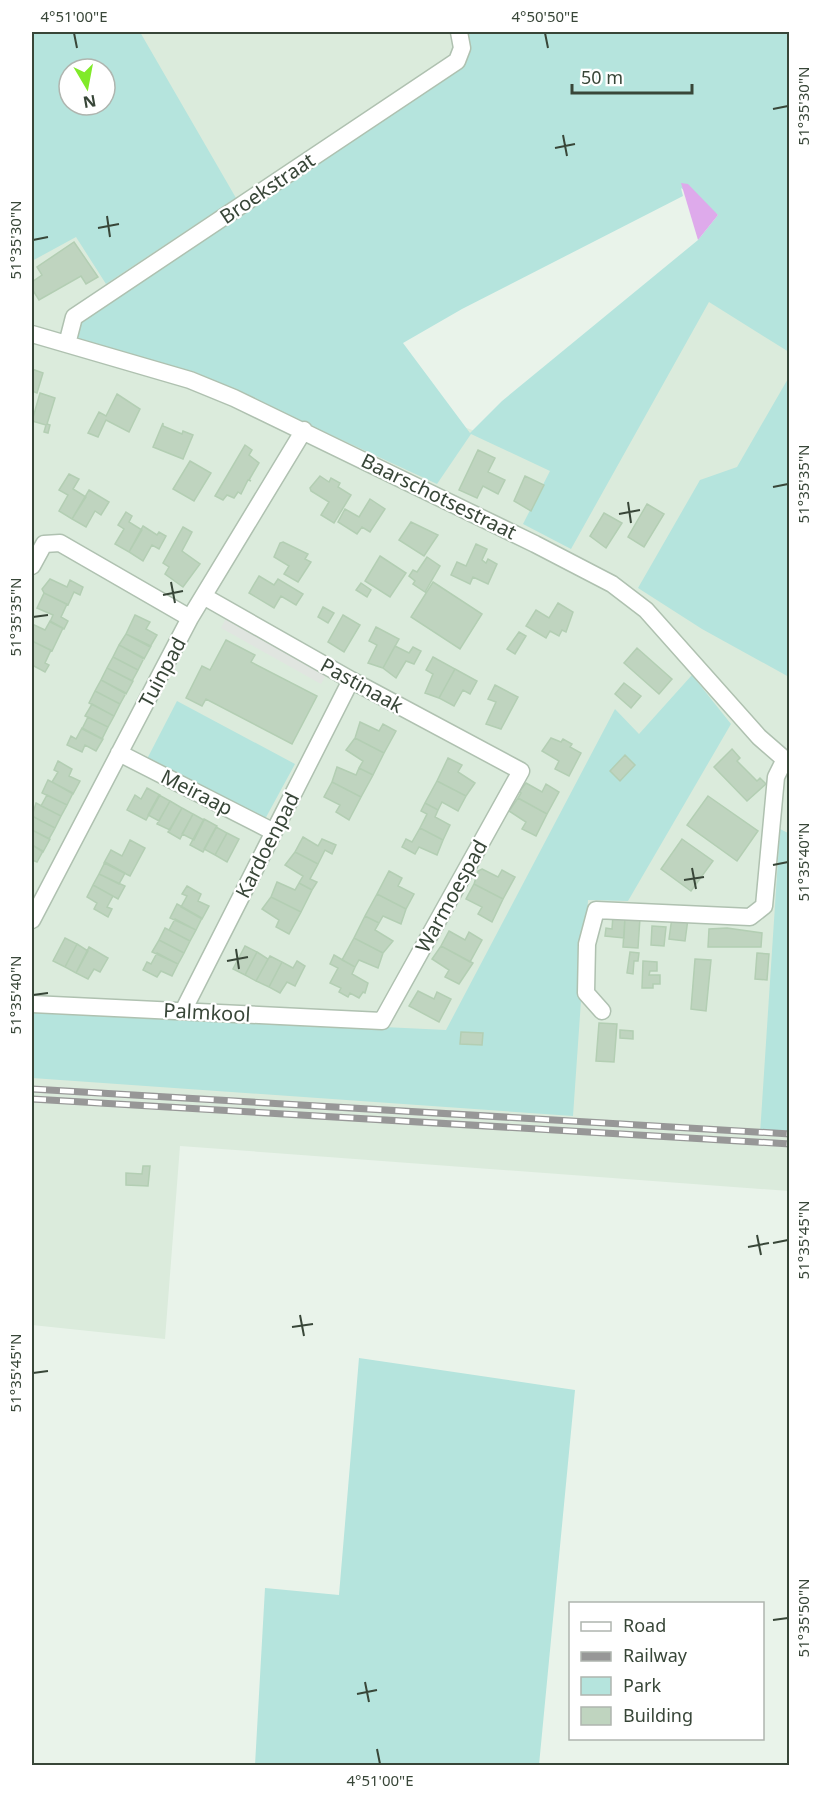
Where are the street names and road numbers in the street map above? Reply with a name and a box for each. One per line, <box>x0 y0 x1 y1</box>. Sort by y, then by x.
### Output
street label: Broekstraat <box>214 146 320 230</box>
street label: Baarschotsestraat <box>357 447 521 545</box>
street label: Tuinpad <box>132 632 192 712</box>
street label: Pastinaak <box>316 651 409 719</box>
street label: Meiraap <box>156 762 238 822</box>
street label: Kardoenpad <box>229 787 305 903</box>
street label: Warmoespad <box>409 835 493 957</box>
street label: Palmkool <box>163 996 251 1028</box>

